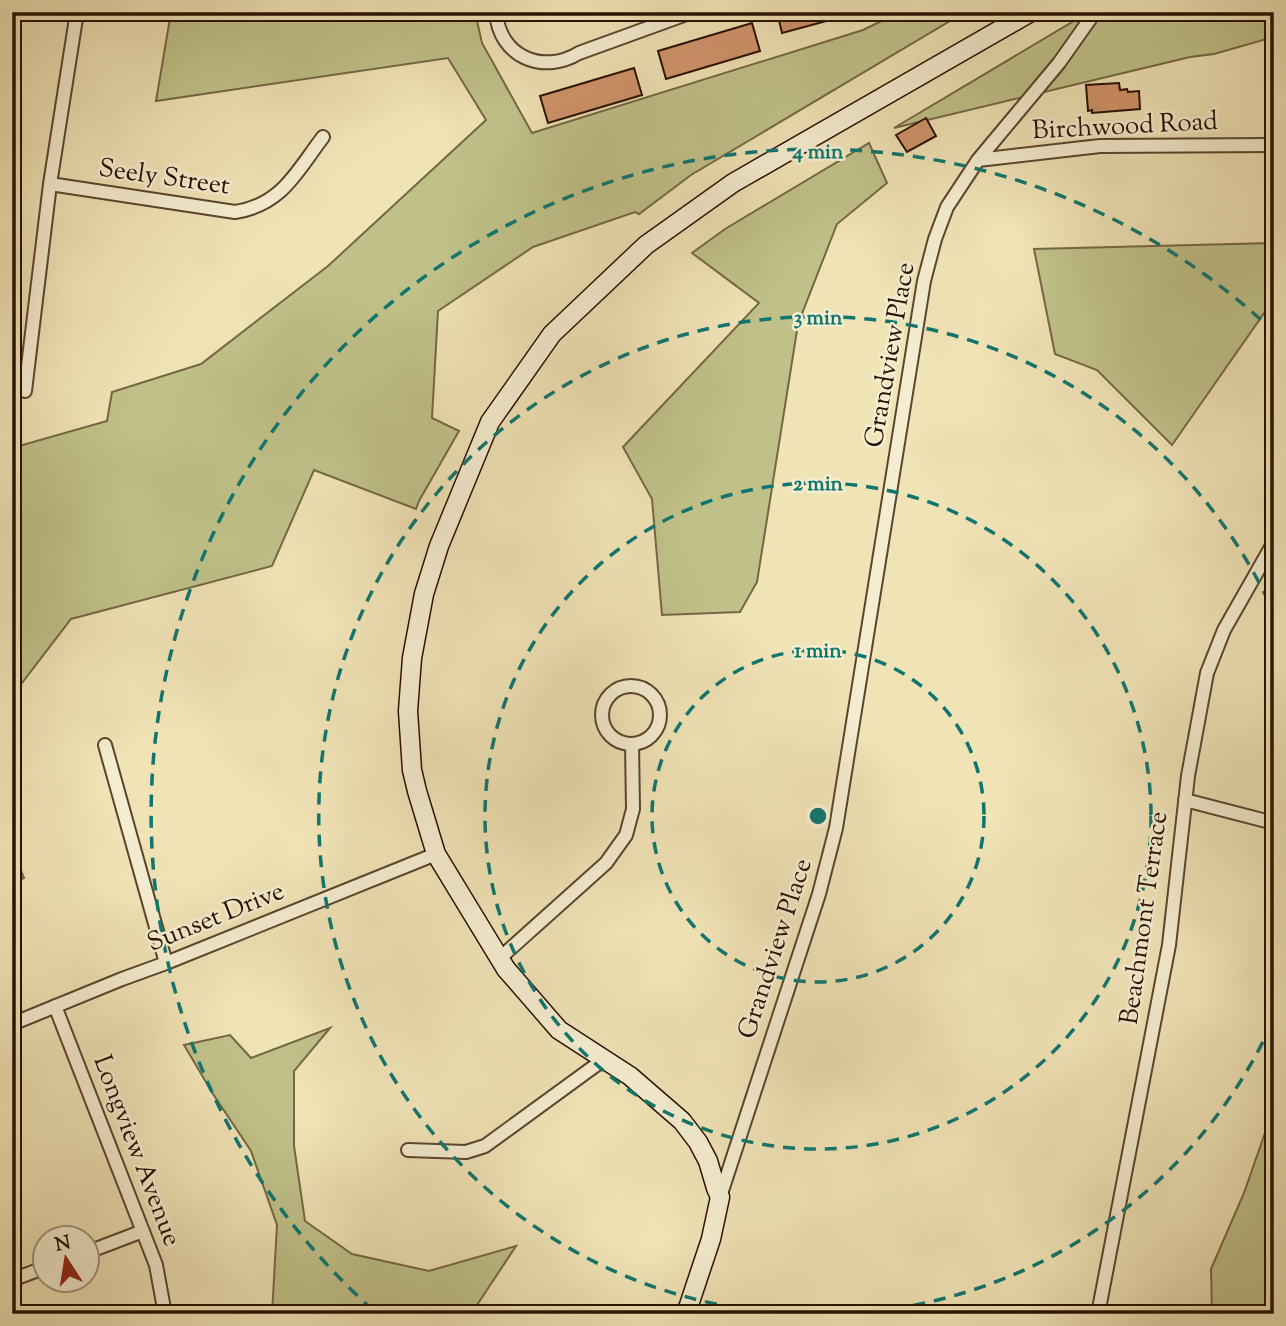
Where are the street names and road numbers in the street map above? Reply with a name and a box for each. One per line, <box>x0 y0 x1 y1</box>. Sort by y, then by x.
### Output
street label: Birchwood Road <box>1031 104 1219 150</box>
street label: Seely Street <box>96 150 232 206</box>
street label: Grandview Place <box>857 259 925 451</box>
street label: Beachmont Terrace <box>1112 809 1178 1027</box>
street label: Grandview Place <box>729 854 823 1044</box>
street label: Sunset Drive <box>142 874 290 962</box>
street label: Longview Avenue <box>83 1050 189 1252</box>

